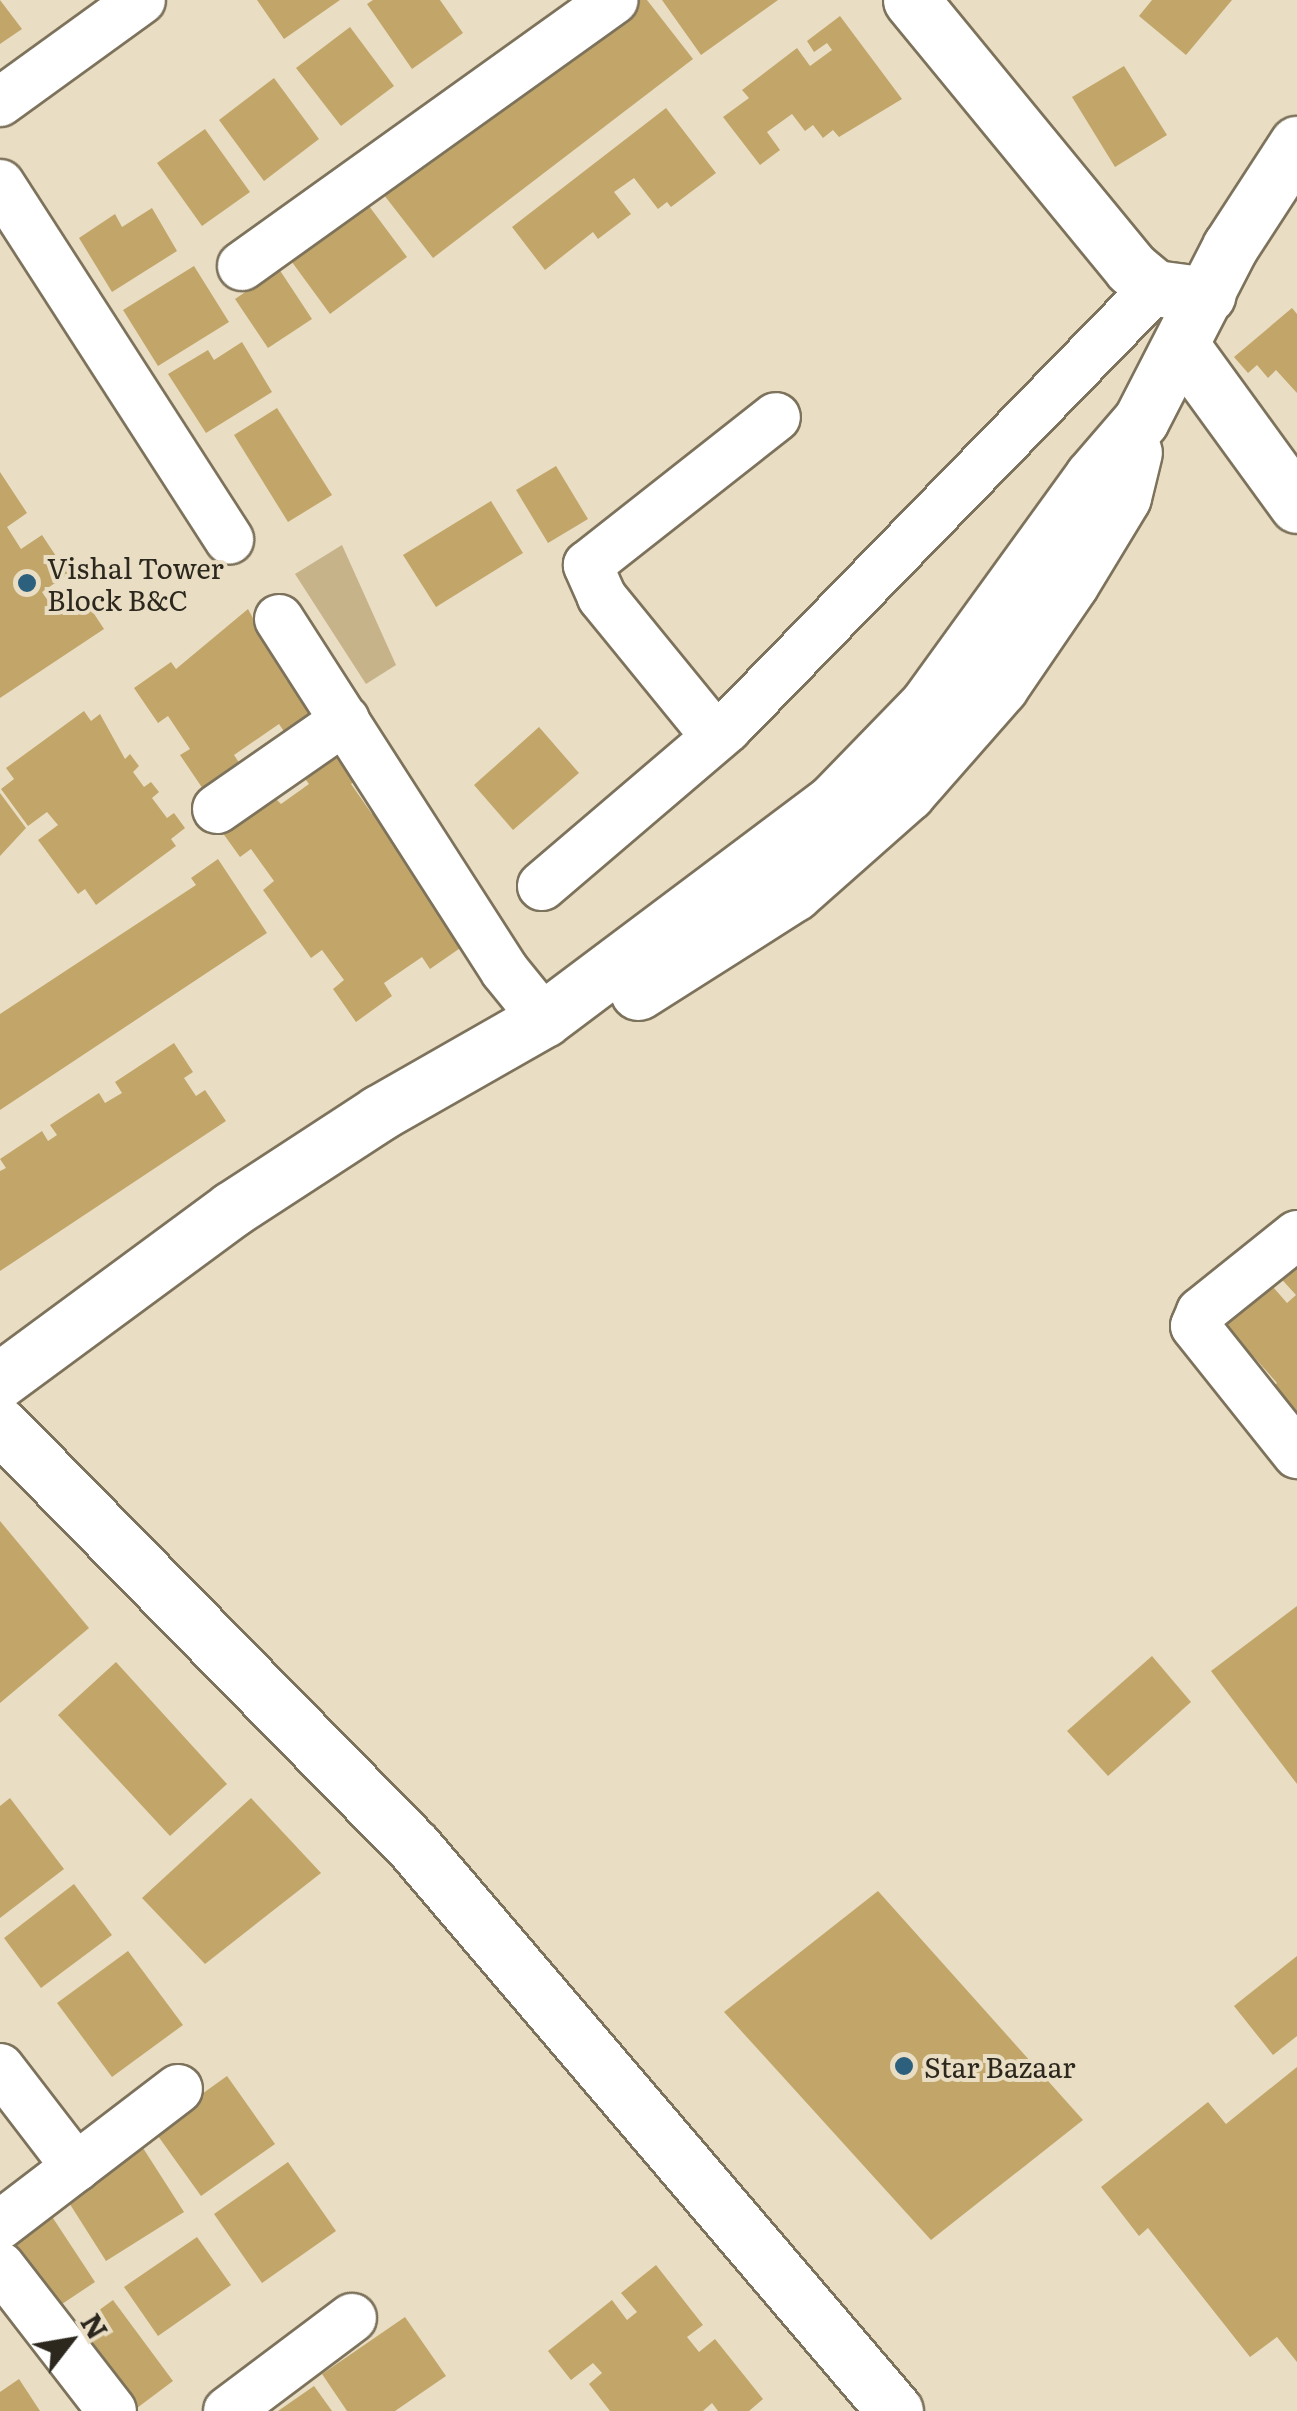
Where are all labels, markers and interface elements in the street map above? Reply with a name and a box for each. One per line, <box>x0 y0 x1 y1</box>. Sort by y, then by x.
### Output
place label: Vishal Tower Block B&C <box>47 550 224 616</box>
marker: Vishal Tower Block B&C <box>16 572 38 594</box>
place label: Star Bazaar <box>924 2049 1075 2083</box>
marker: Star Bazaar <box>893 2055 915 2077</box>
north arrow <box>20 2291 120 2391</box>
text: N <box>72 2305 120 2346</box>

